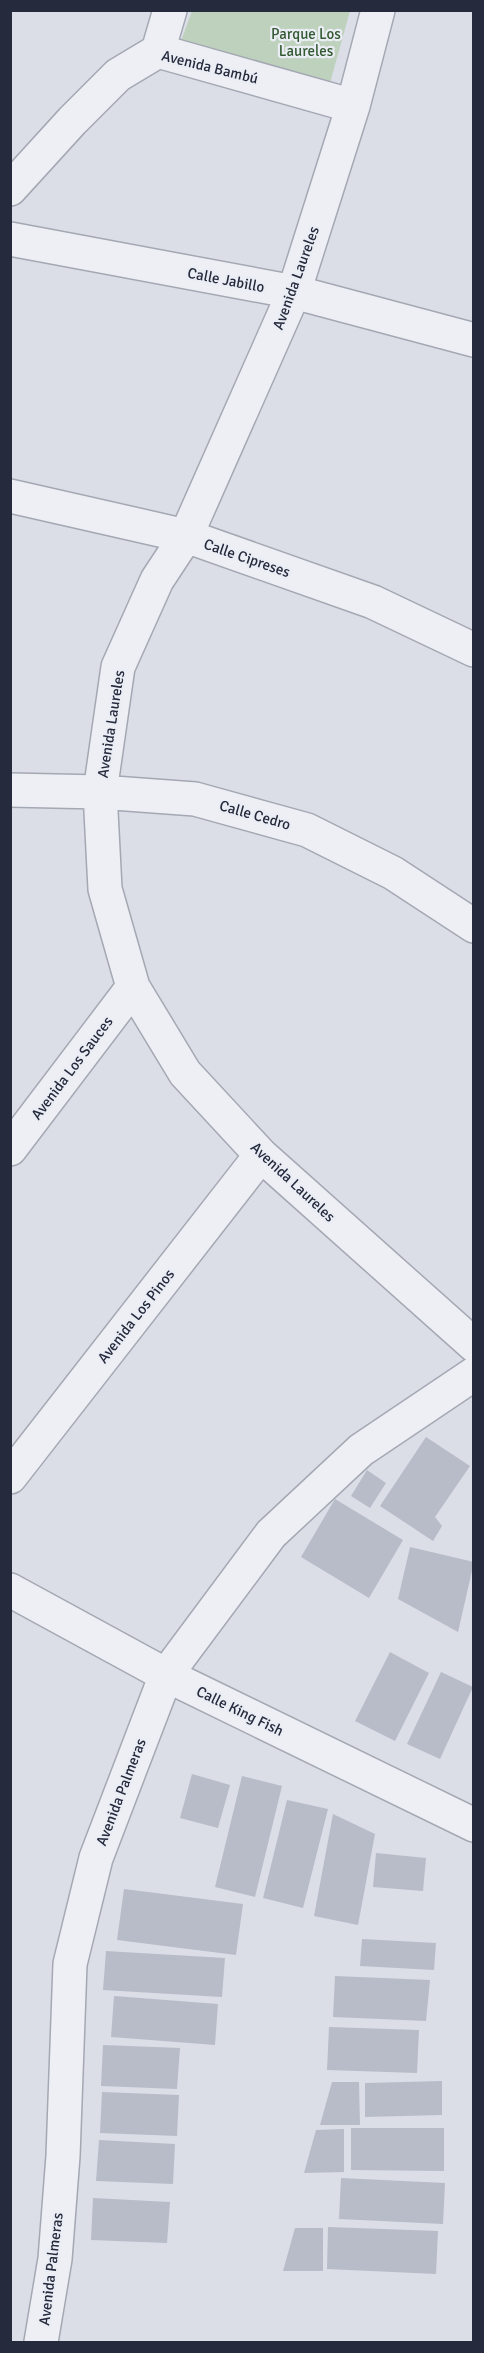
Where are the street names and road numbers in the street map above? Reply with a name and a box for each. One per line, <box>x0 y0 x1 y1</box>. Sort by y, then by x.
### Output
street label: Avenida Bambú <box>160 46 260 88</box>
street label: Avenida Laureles <box>269 223 323 332</box>
street label: Calle Jabillo <box>186 264 266 296</box>
street label: Calle Cipreses <box>201 535 293 581</box>
street label: Avenida Laureles <box>94 668 128 779</box>
street label: Calle Cedro <box>217 796 293 834</box>
street label: Avenida Los Sauces <box>27 1013 117 1123</box>
street label: Avenida Laureles <box>247 1138 339 1226</box>
street label: Avenida Los Pinos <box>94 1265 179 1367</box>
street label: Calle King Fish <box>193 1682 287 1740</box>
street label: Avenida Palmeras <box>92 1735 150 1848</box>
street label: Avenida Palmeras <box>35 2211 67 2326</box>

